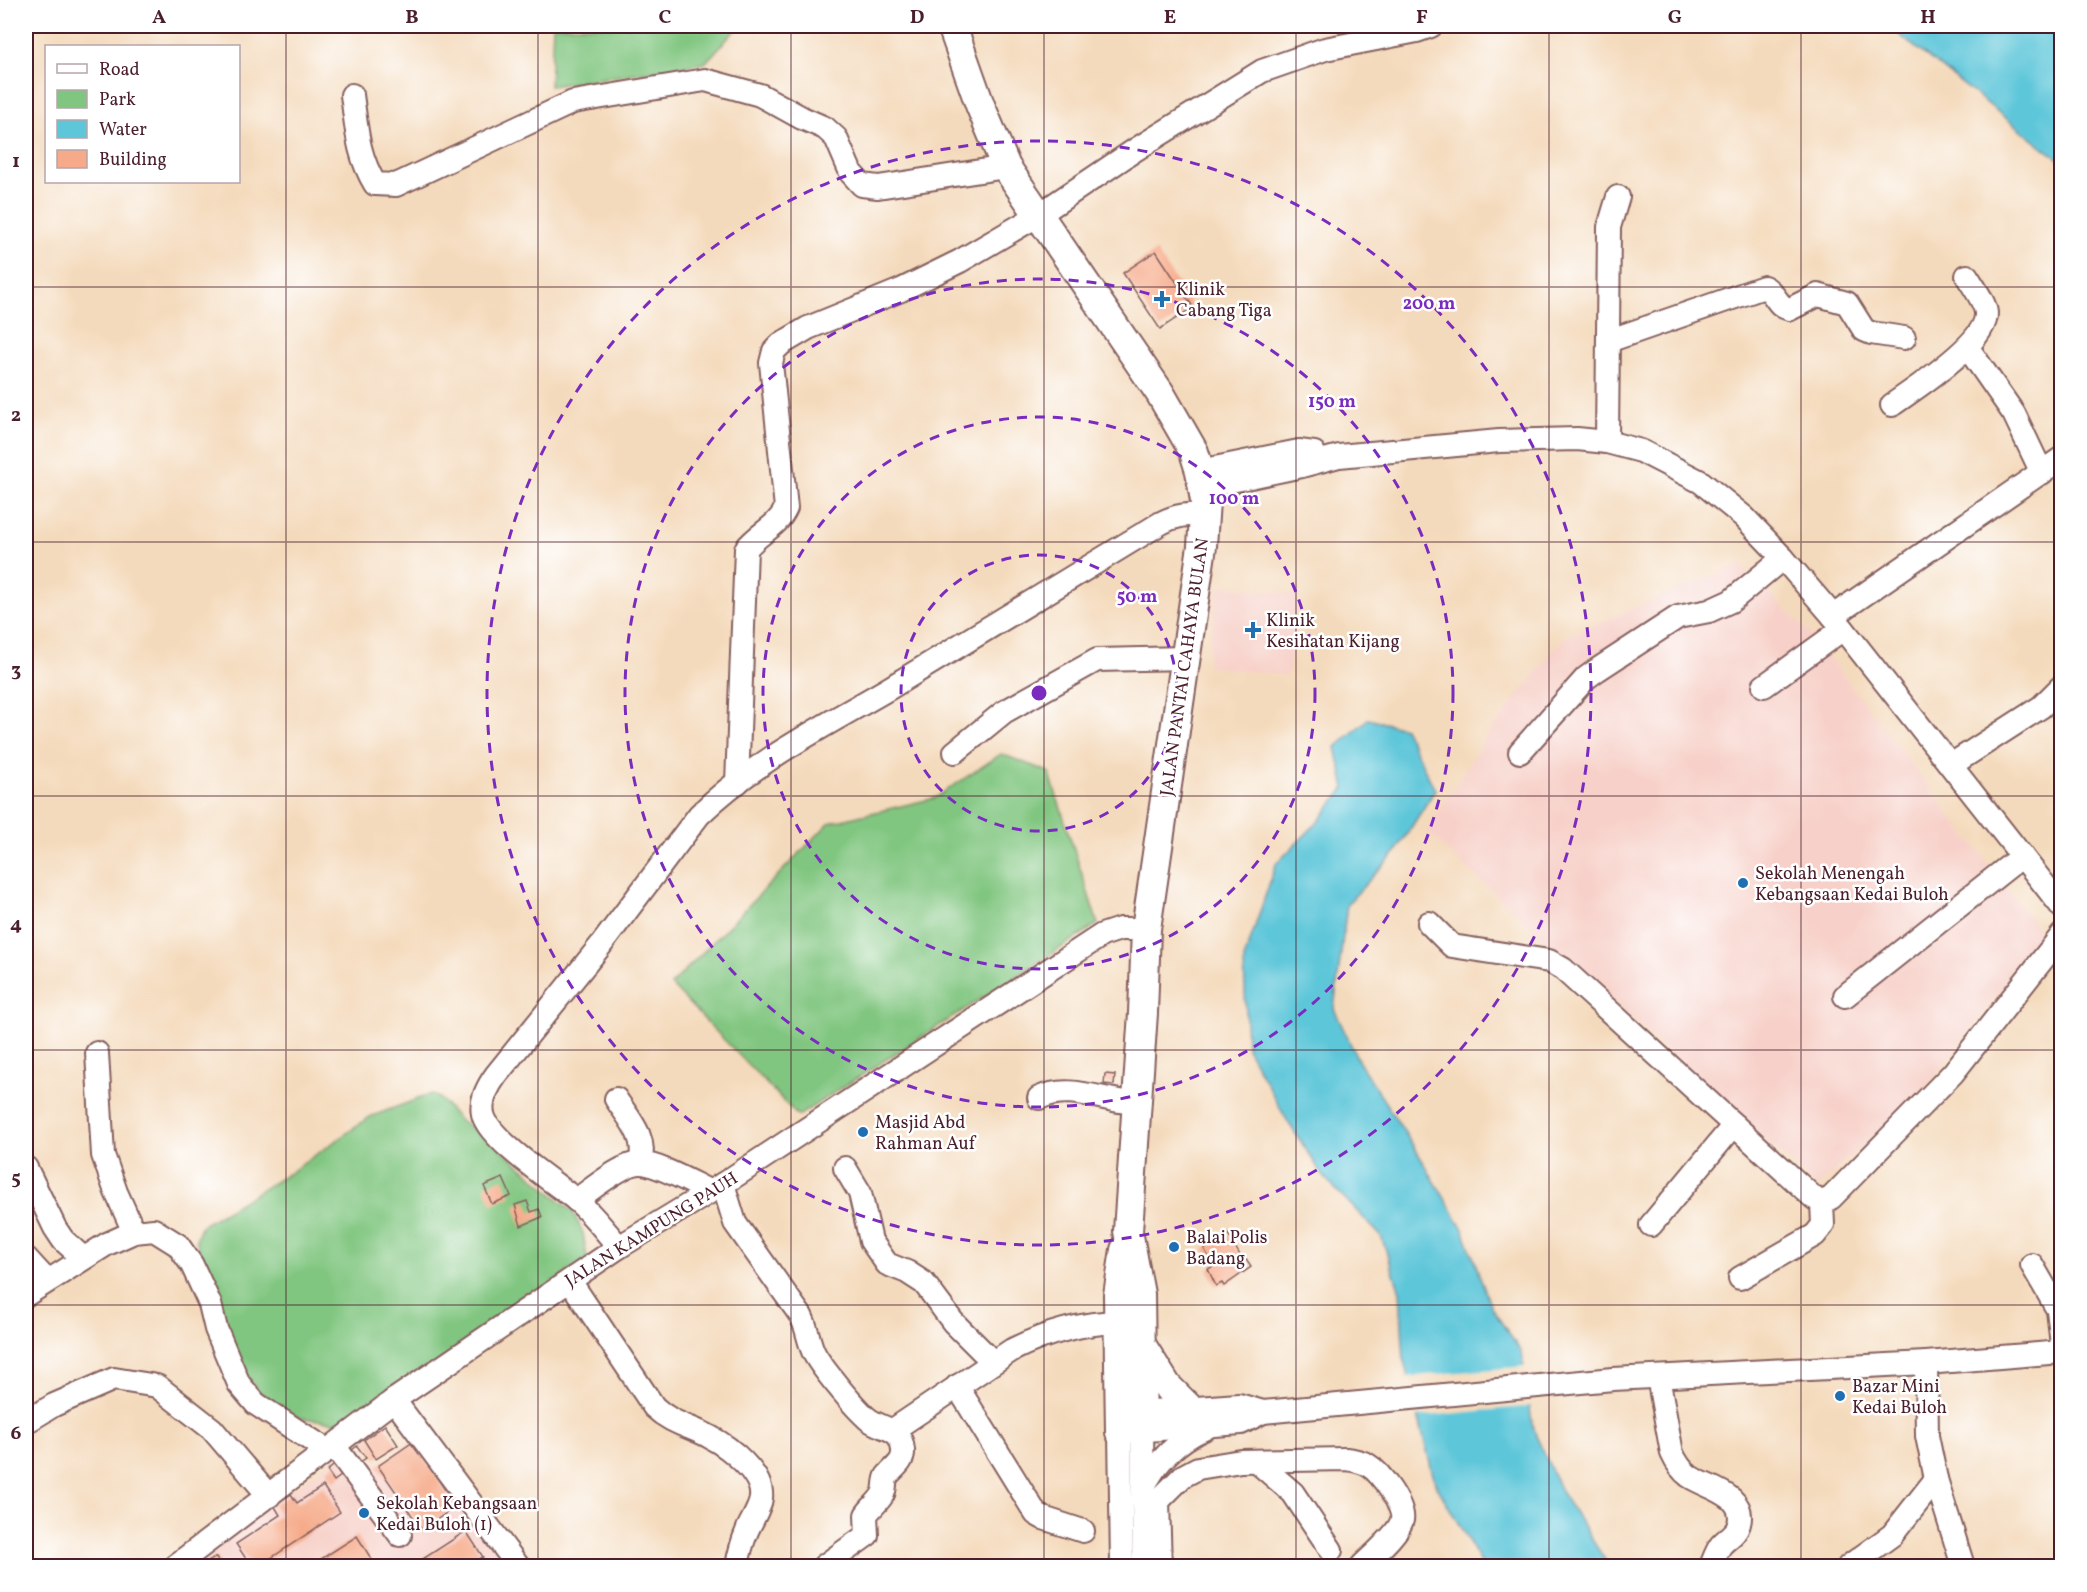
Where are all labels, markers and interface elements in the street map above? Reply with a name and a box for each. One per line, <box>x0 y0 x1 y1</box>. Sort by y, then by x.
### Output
text: A <box>152 4 166 32</box>
text: B <box>405 4 419 32</box>
text: C <box>659 4 672 32</box>
text: D <box>910 4 924 32</box>
text: E <box>1164 4 1176 32</box>
text: F <box>1416 4 1428 32</box>
text: G <box>1668 4 1682 32</box>
text: H <box>1920 4 1936 32</box>
legend <box>45 45 240 183</box>
text: Road <box>99 58 140 83</box>
text: Park <box>99 88 136 113</box>
text: Water <box>99 118 147 143</box>
text: 1 <box>12 148 20 176</box>
text: Building <box>99 148 167 173</box>
place label: Klinik Cabang Tiga <box>1176 278 1272 324</box>
marker: Klinik Cabang Tiga <box>1153 290 1171 308</box>
text: 200 m <box>1403 292 1455 317</box>
text: 150 m <box>1308 390 1356 415</box>
text: 2 <box>11 402 21 430</box>
text: 100 m <box>1209 487 1259 512</box>
street label: JALAN PANTAI CAHAYA BULAN <box>1155 536 1216 798</box>
text: 50 m <box>1117 585 1157 610</box>
place label: Klinik Kesihatan Kijang <box>1266 609 1400 655</box>
marker: Klinik Kesihatan Kijang <box>1244 621 1262 639</box>
text: 3 <box>11 657 21 685</box>
centre of rings <box>1029 683 1049 703</box>
place label: Sekolah Menengah Kebangsaan Kedai Buloh <box>1755 862 1949 908</box>
marker: Sekolah Menengah Kebangsaan Kedai Buloh <box>1736 876 1750 890</box>
text: 4 <box>10 911 22 939</box>
place label: Masjid Abd Rahman Auf <box>875 1111 977 1157</box>
marker: Masjid Abd Rahman Auf <box>856 1125 870 1139</box>
text: 5 <box>11 1165 21 1193</box>
street label: JALAN KAMPUNG PAUH <box>560 1167 743 1294</box>
place label: Balai Polis Badang <box>1186 1226 1268 1272</box>
marker: Balai Polis Badang <box>1167 1240 1181 1254</box>
place label: Bazar Mini Kedai Buloh <box>1852 1375 1947 1421</box>
marker: Bazar Mini Kedai Buloh <box>1833 1389 1847 1403</box>
text: 6 <box>11 1420 22 1448</box>
place label: Sekolah Kebangsaan Kedai Buloh (1) <box>376 1492 537 1538</box>
marker: Sekolah Kebangsaan Kedai Buloh (1) <box>357 1506 371 1520</box>

